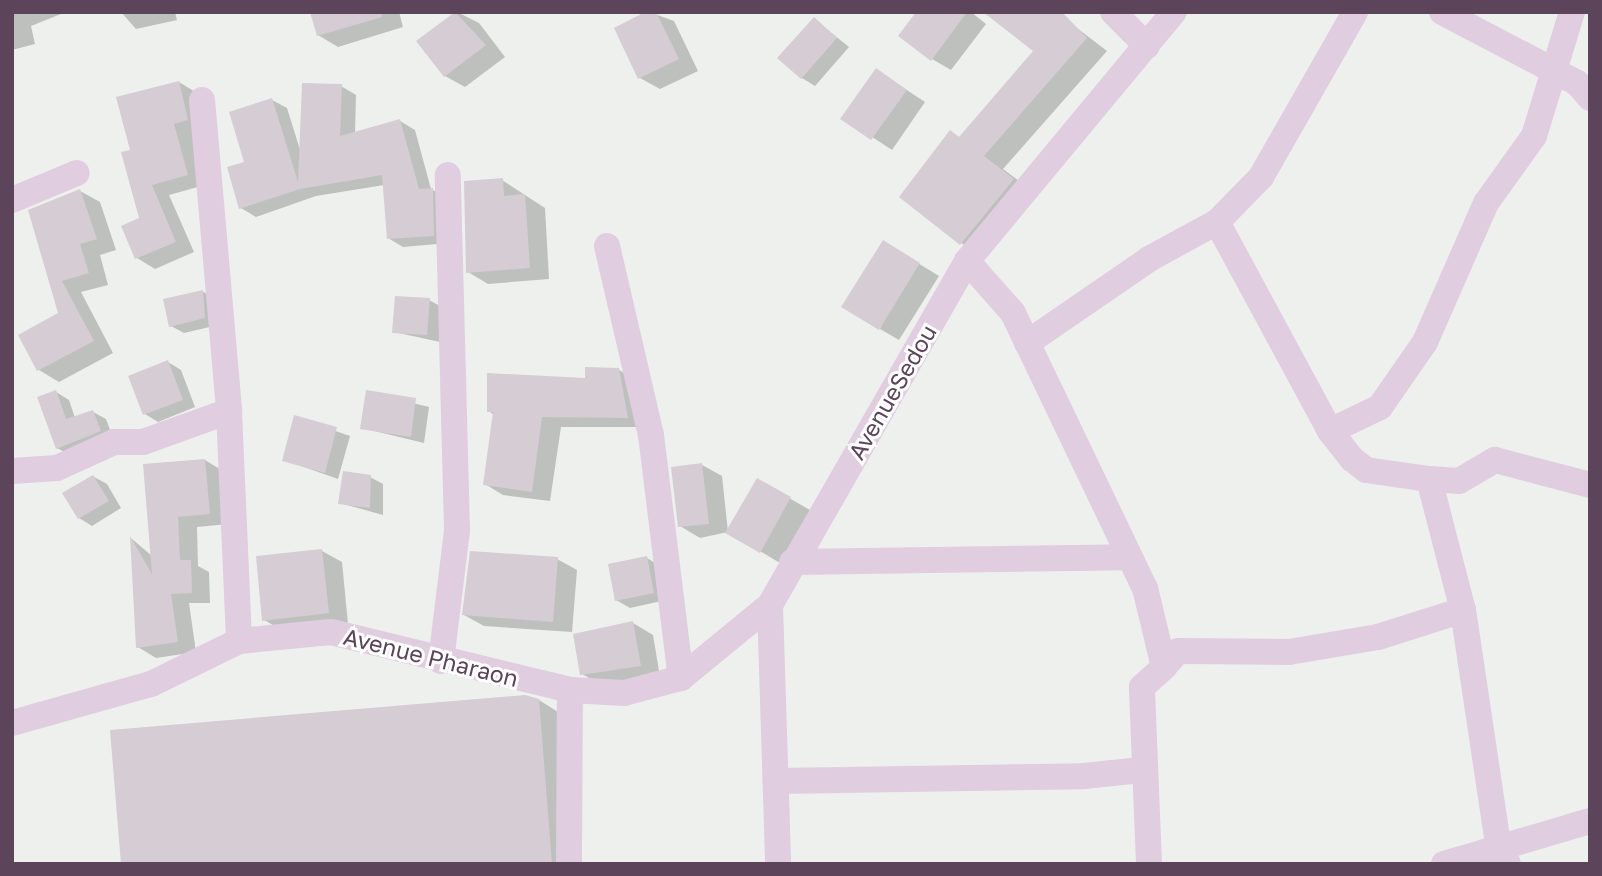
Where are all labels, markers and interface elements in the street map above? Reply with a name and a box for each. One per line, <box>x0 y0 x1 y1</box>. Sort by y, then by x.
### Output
street label: AvenueSedou <box>842 320 942 464</box>
street label: Avenue Pharaon <box>341 622 521 692</box>

